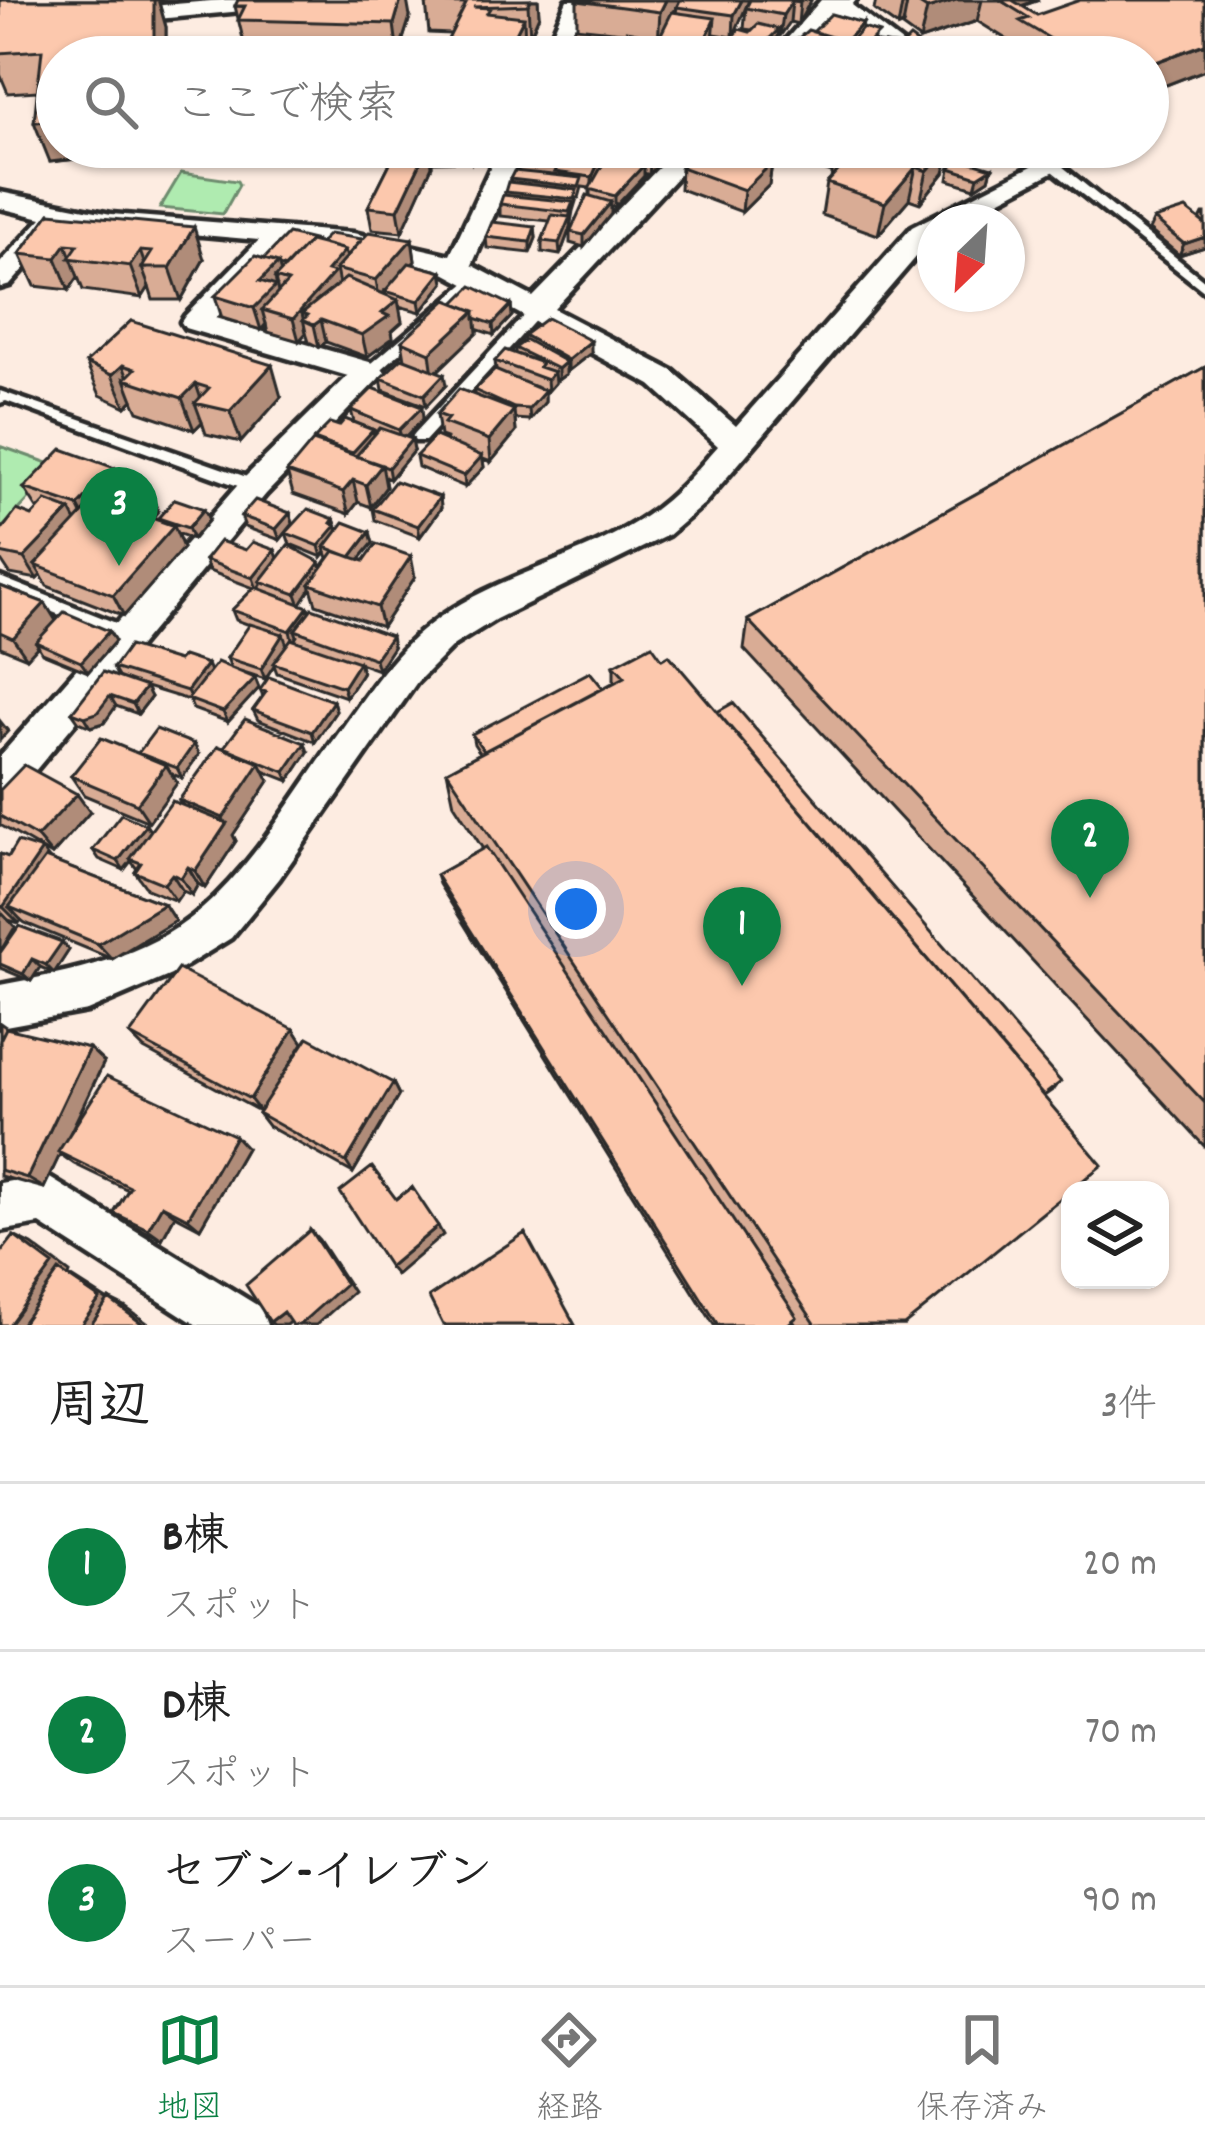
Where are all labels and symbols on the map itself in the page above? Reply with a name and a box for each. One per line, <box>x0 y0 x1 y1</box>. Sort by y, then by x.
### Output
north arrow <box>917 204 1025 312</box>
pin: 3 <box>80 467 158 566</box>
pin: 2 <box>1051 799 1129 898</box>
your location <box>546 879 606 939</box>
pin: 1 <box>703 887 781 986</box>

